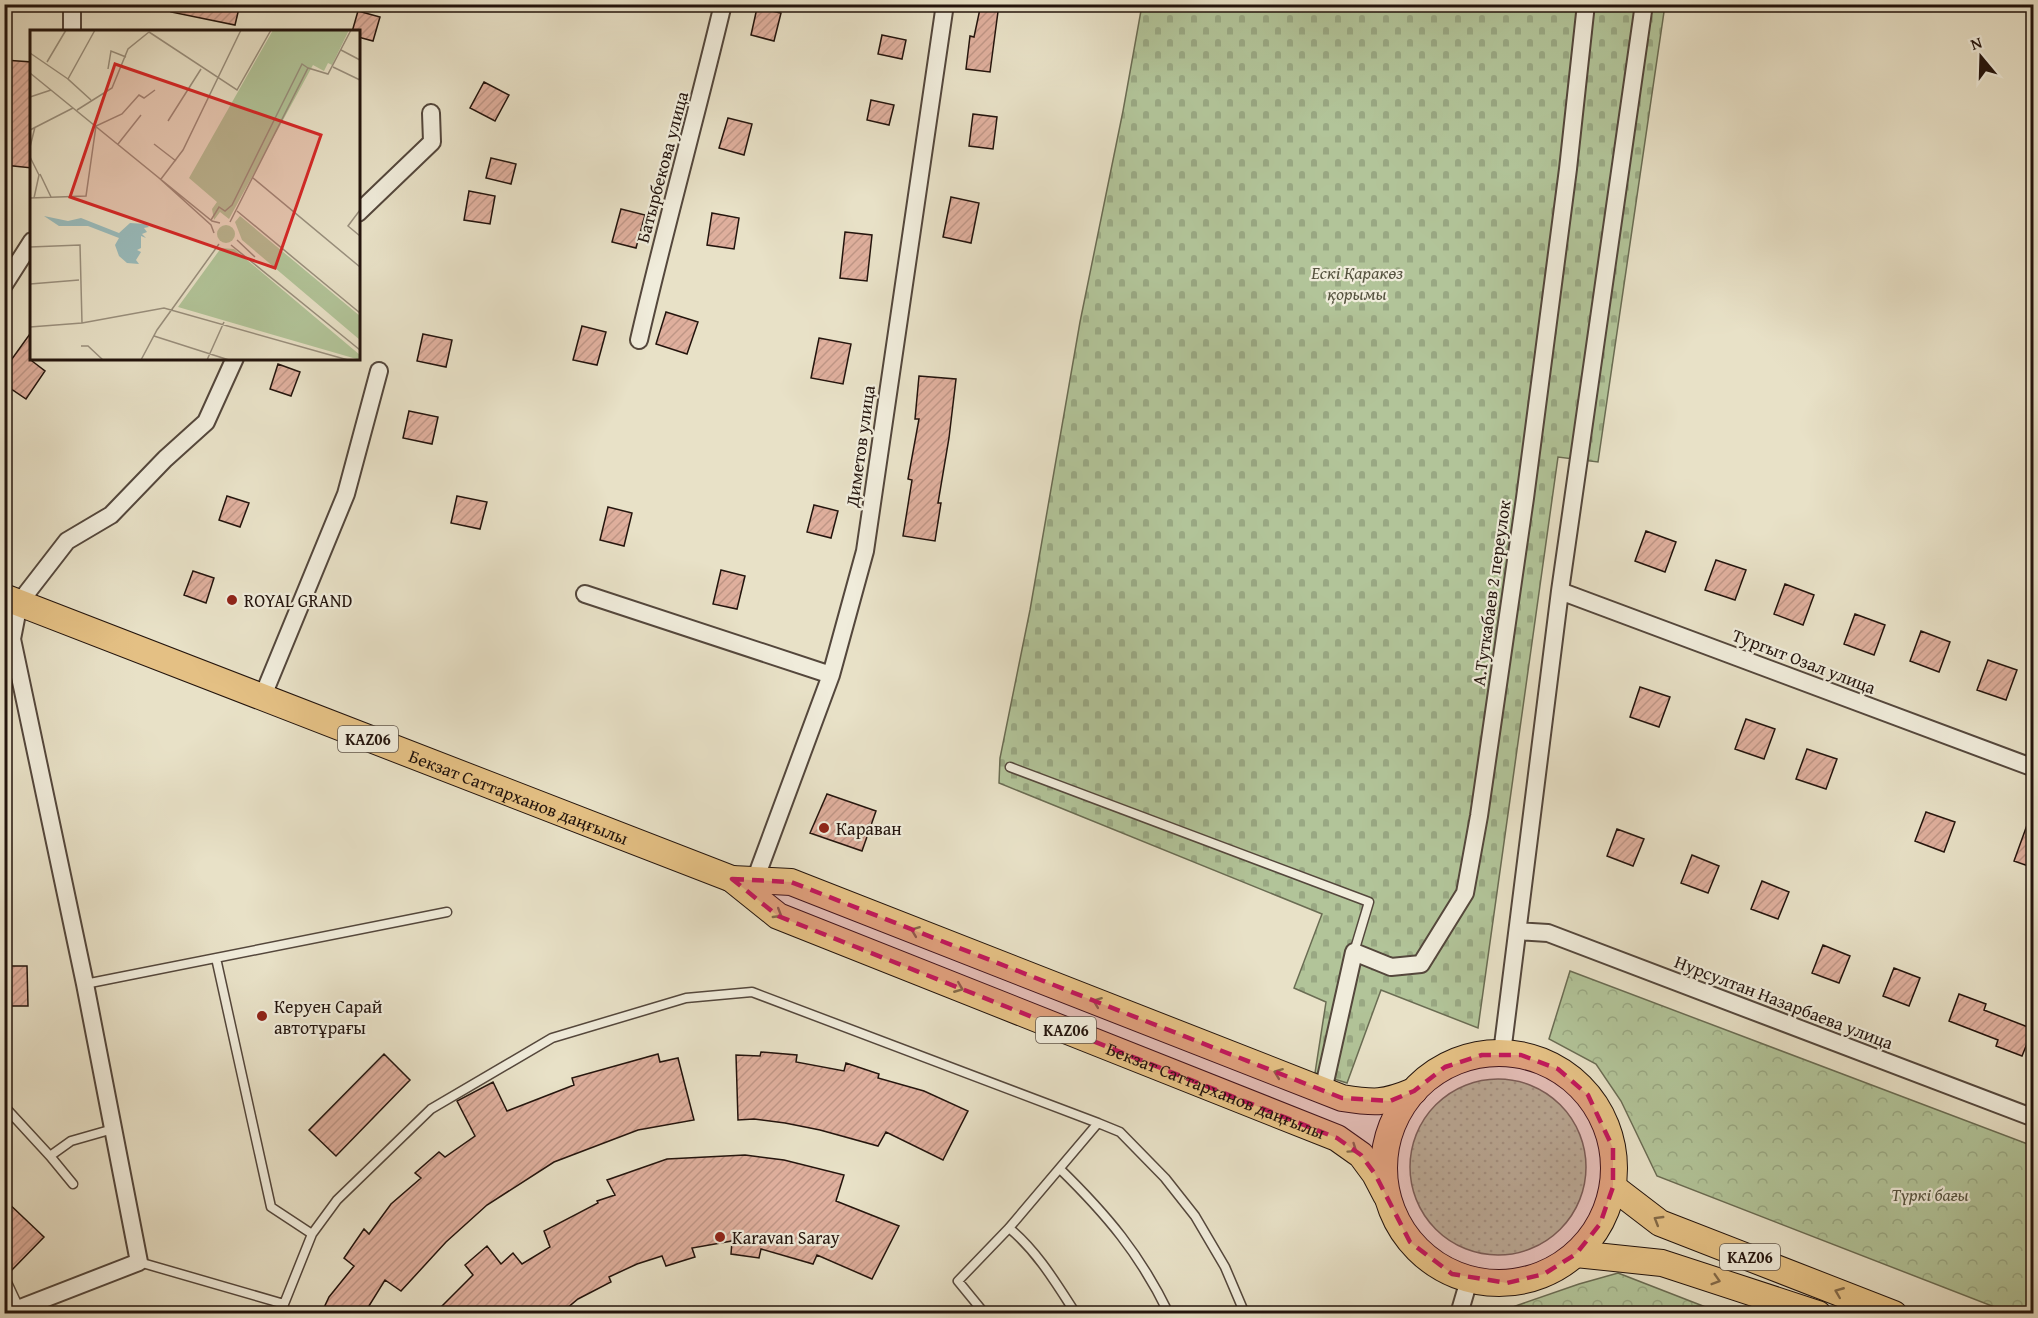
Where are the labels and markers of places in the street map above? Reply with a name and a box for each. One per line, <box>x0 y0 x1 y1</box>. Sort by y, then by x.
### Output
place label: ROYAL GRAND <box>244 587 352 614</box>
marker: ROYAL GRAND <box>225 593 239 607</box>
place label: Караван <box>836 815 902 842</box>
marker: Караван <box>817 821 831 835</box>
place label: Керуен Сарай автотұрағы <box>274 993 383 1041</box>
marker: Керуен Сарай автотұрағы <box>255 1009 269 1023</box>
place label: Karavan Saray <box>732 1224 840 1251</box>
marker: Karavan Saray <box>713 1230 727 1244</box>

